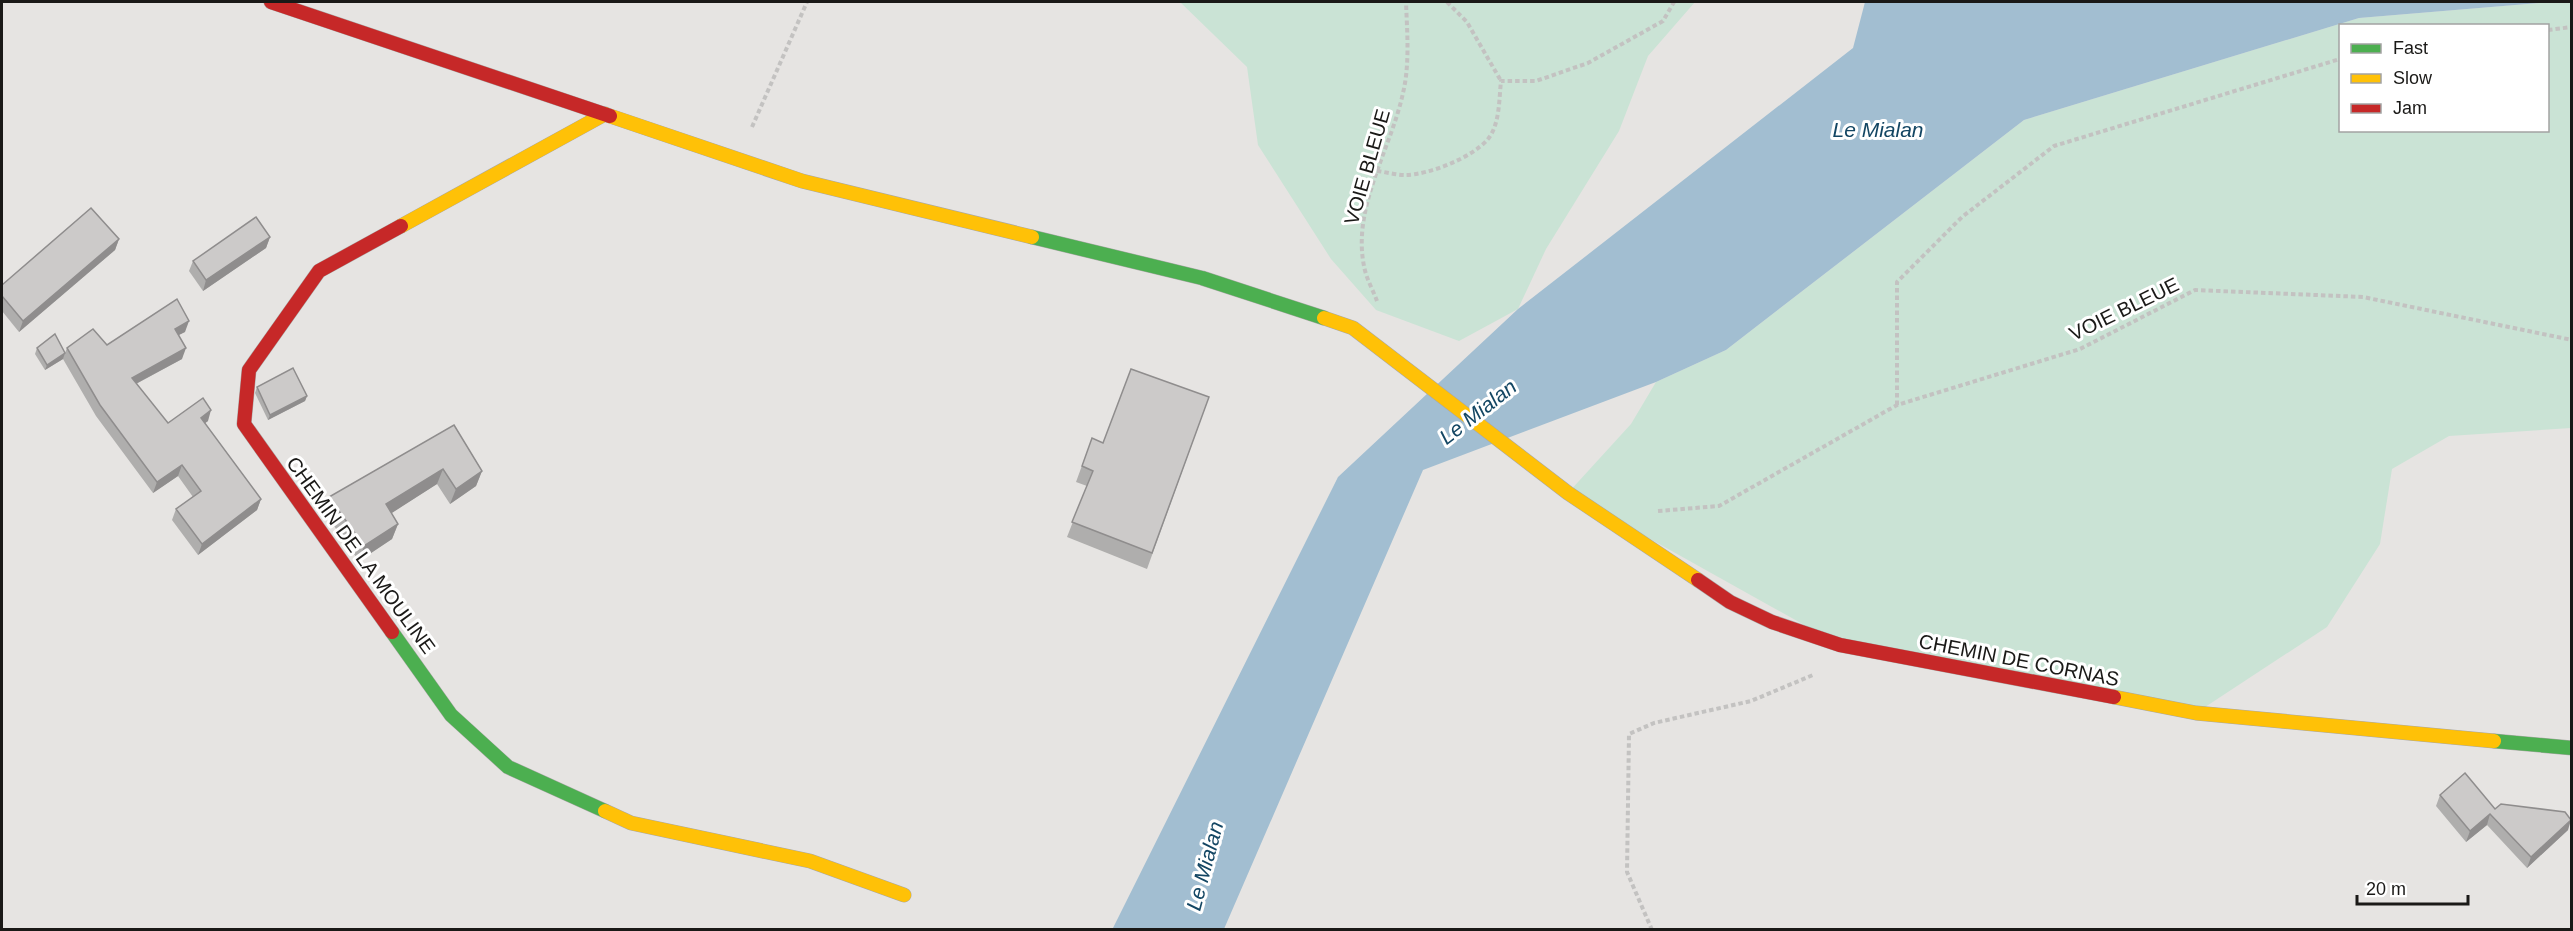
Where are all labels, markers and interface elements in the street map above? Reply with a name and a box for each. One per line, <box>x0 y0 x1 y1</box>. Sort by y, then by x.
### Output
legend <box>2339 24 2549 132</box>
text: Fast <box>2393 38 2428 58</box>
text: Slow <box>2393 68 2433 88</box>
text: Jam <box>2393 98 2427 118</box>
street label: VOIE BLEUE <box>1340 107 1394 227</box>
water label: Le Mialan <box>1832 118 1924 141</box>
street label: VOIE BLEUE <box>2066 273 2182 345</box>
water label: Le Mialan <box>1435 375 1521 449</box>
street label: CHEMIN DE LA MOULINE <box>282 452 440 658</box>
street label: CHEMIN DE CORNAS <box>1917 630 2121 690</box>
water label: Le Mialan <box>1182 819 1227 913</box>
scale bar <box>2357 868 2468 906</box>
text: 20 m <box>2366 879 2406 899</box>

